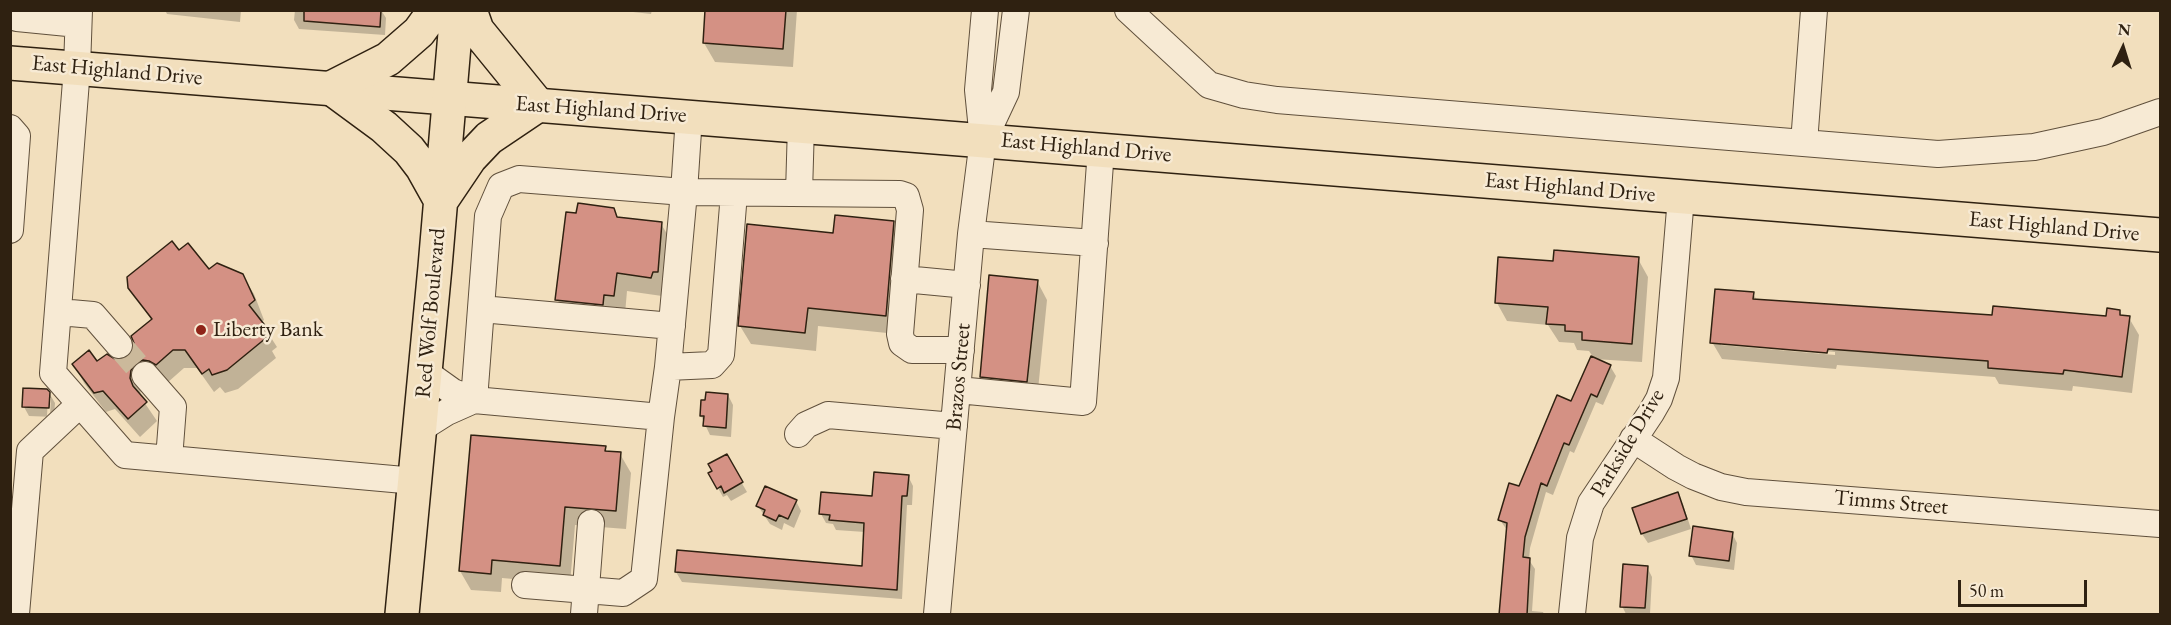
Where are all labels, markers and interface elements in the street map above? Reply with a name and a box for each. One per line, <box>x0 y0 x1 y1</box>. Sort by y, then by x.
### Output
north arrow <box>2093 18 2153 78</box>
text: N <box>2117 19 2131 40</box>
street label: East Highland Drive <box>30 50 204 92</box>
street label: East Highland Drive <box>515 91 687 129</box>
street label: East Highland Drive <box>999 127 1173 169</box>
street label: East Highland Drive <box>1483 167 1657 209</box>
street label: East Highland Drive <box>1967 206 2141 248</box>
street label: Red Wolf Boulevard <box>410 227 452 399</box>
place label: Liberty Bank <box>213 317 323 343</box>
street label: Brazos Street <box>941 322 977 432</box>
marker: Liberty Bank <box>194 323 208 337</box>
street label: Parkside Drive <box>1586 384 1670 502</box>
street label: Timms Street <box>1833 485 1949 521</box>
scale bar <box>1961 568 2090 606</box>
text: 50 m <box>1969 579 2004 602</box>

